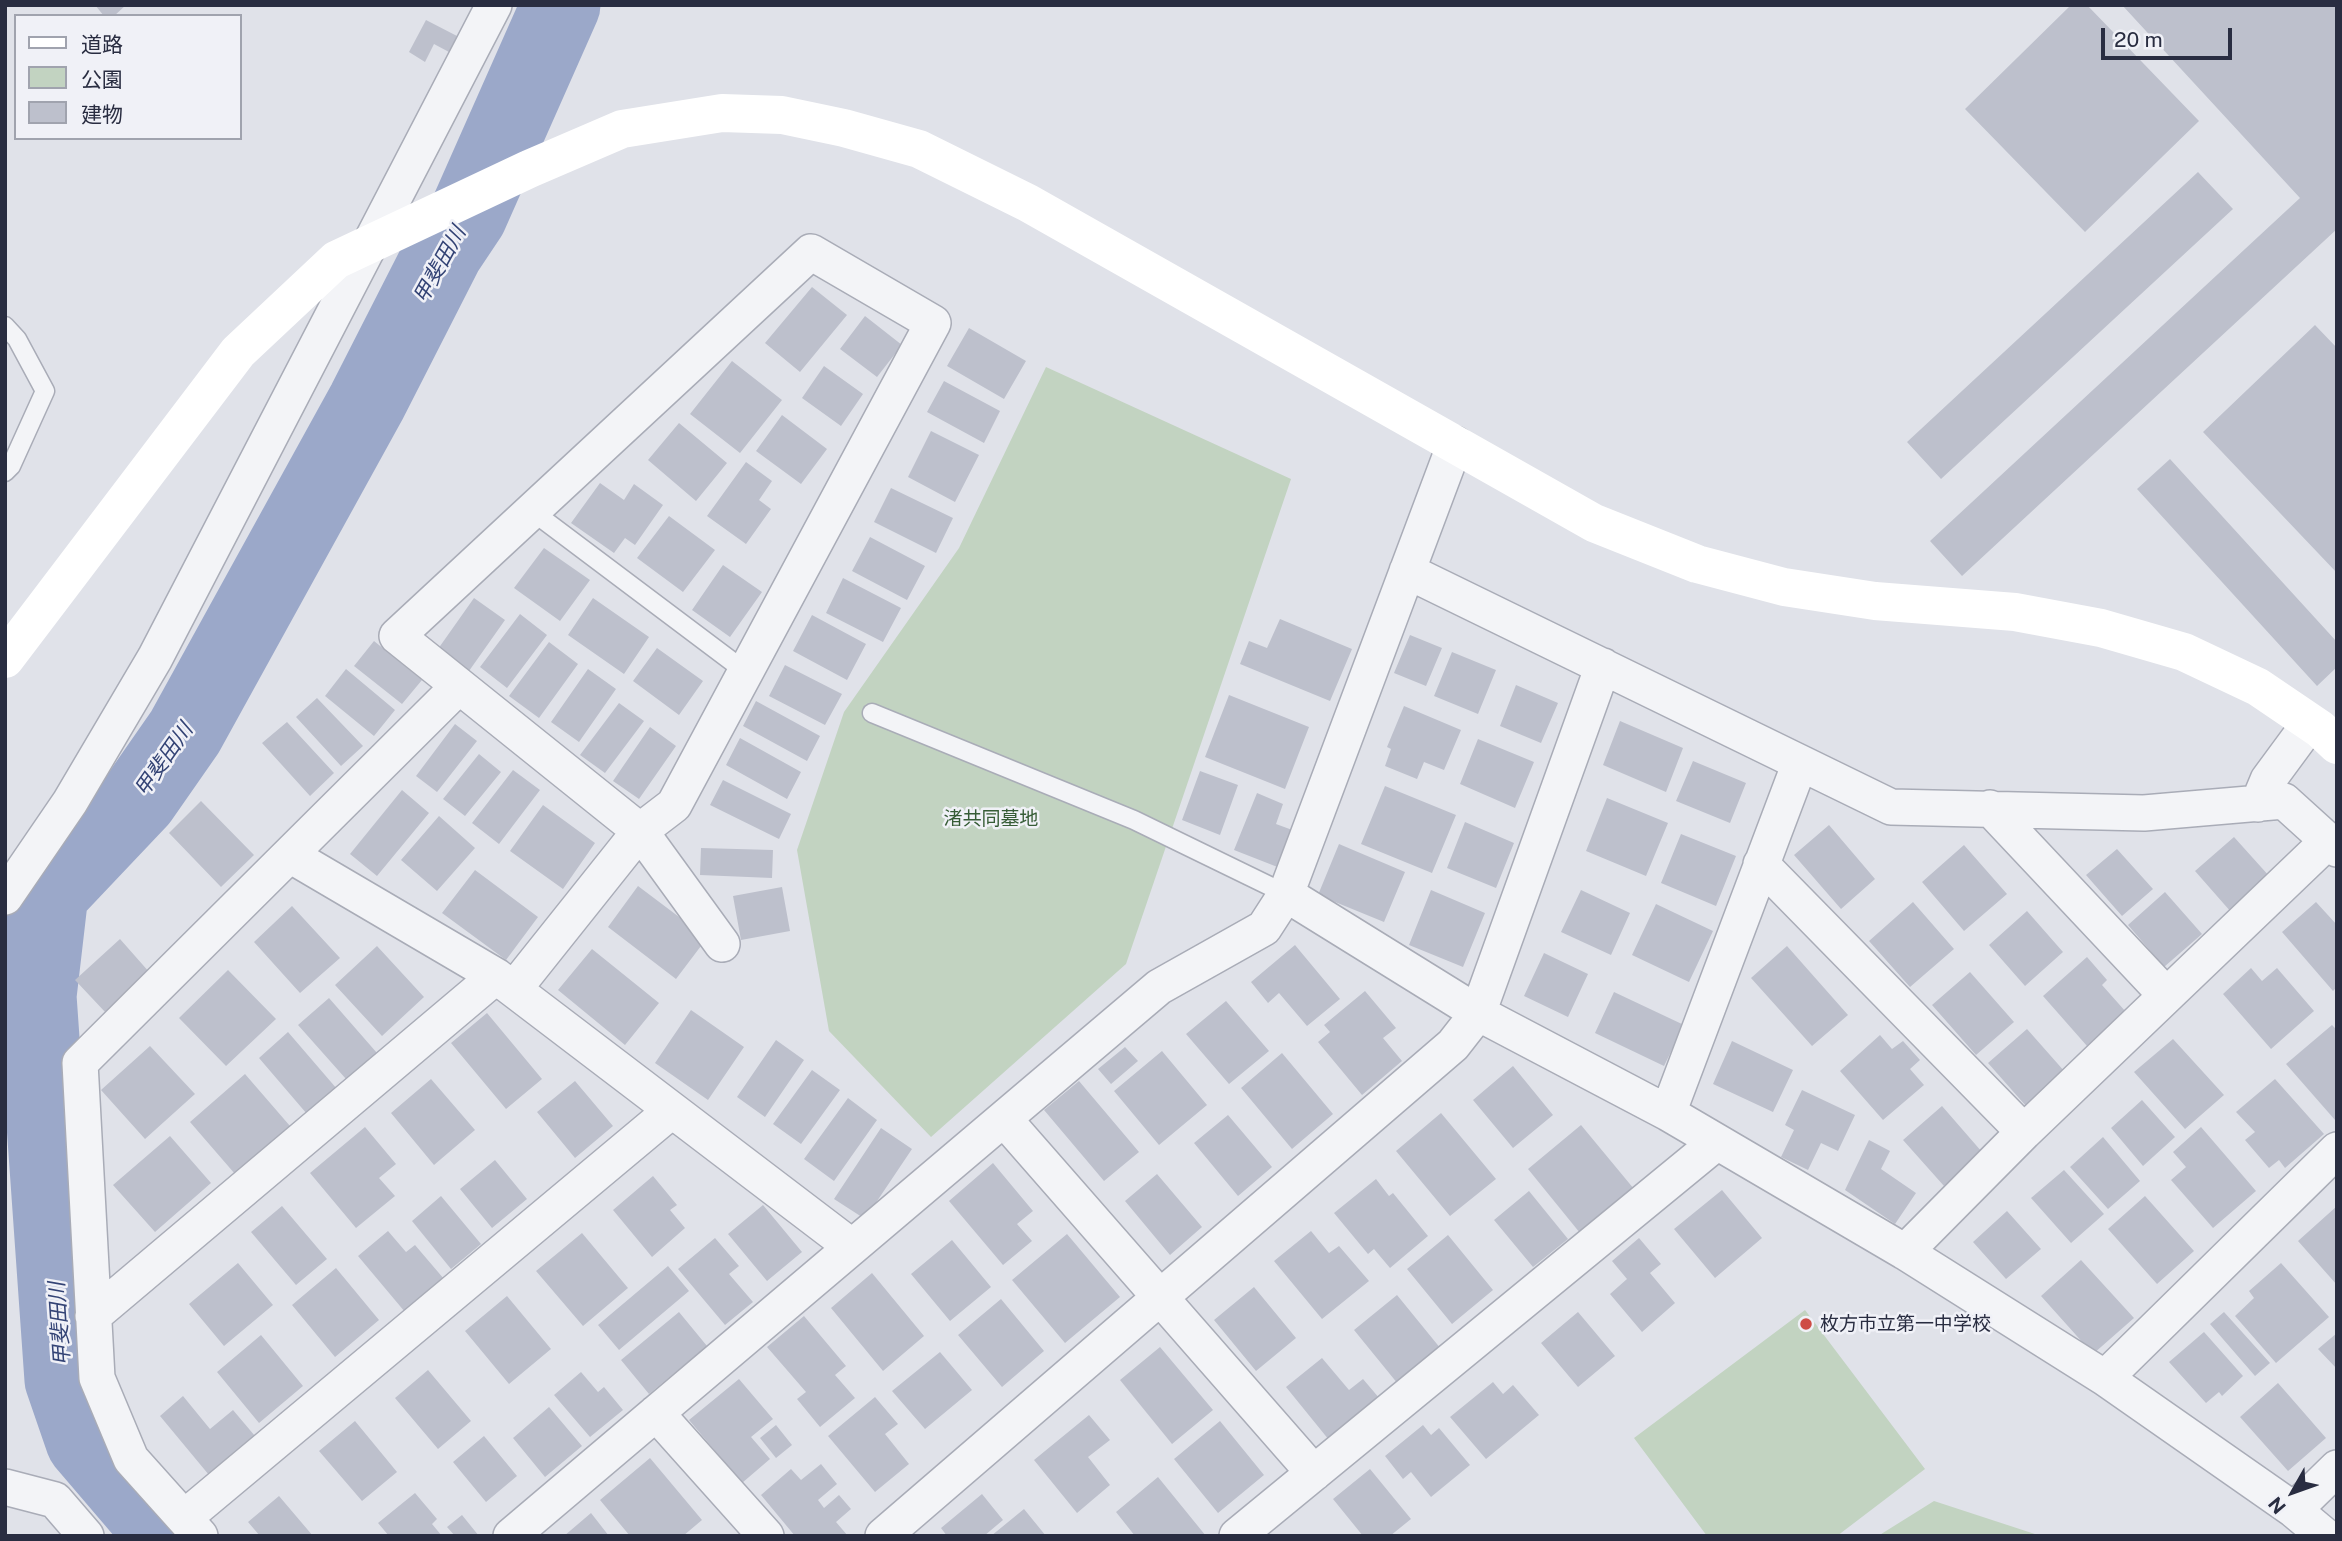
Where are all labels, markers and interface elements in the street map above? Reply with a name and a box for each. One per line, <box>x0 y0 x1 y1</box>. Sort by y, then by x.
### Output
legend <box>14 14 242 140</box>
scale bar <box>2104 14 2235 58</box>
text: 20 m <box>2114 27 2163 52</box>
text: 道路 <box>81 32 123 57</box>
text: 公園 <box>81 67 123 92</box>
text: 建物 <box>81 102 123 127</box>
water label: 甲斐田川 <box>409 222 471 308</box>
water label: 甲斐田川 <box>130 718 198 802</box>
park label: 渚共同墓地 <box>944 808 1038 830</box>
water label: 甲斐田川 <box>45 1281 75 1367</box>
place label: 枚方市立第一中学校 <box>1820 1313 1991 1335</box>
marker: 枚方市立第一中学校 <box>1798 1316 1814 1332</box>
north arrow <box>2258 1457 2328 1527</box>
text: N <box>2264 1493 2290 1518</box>

